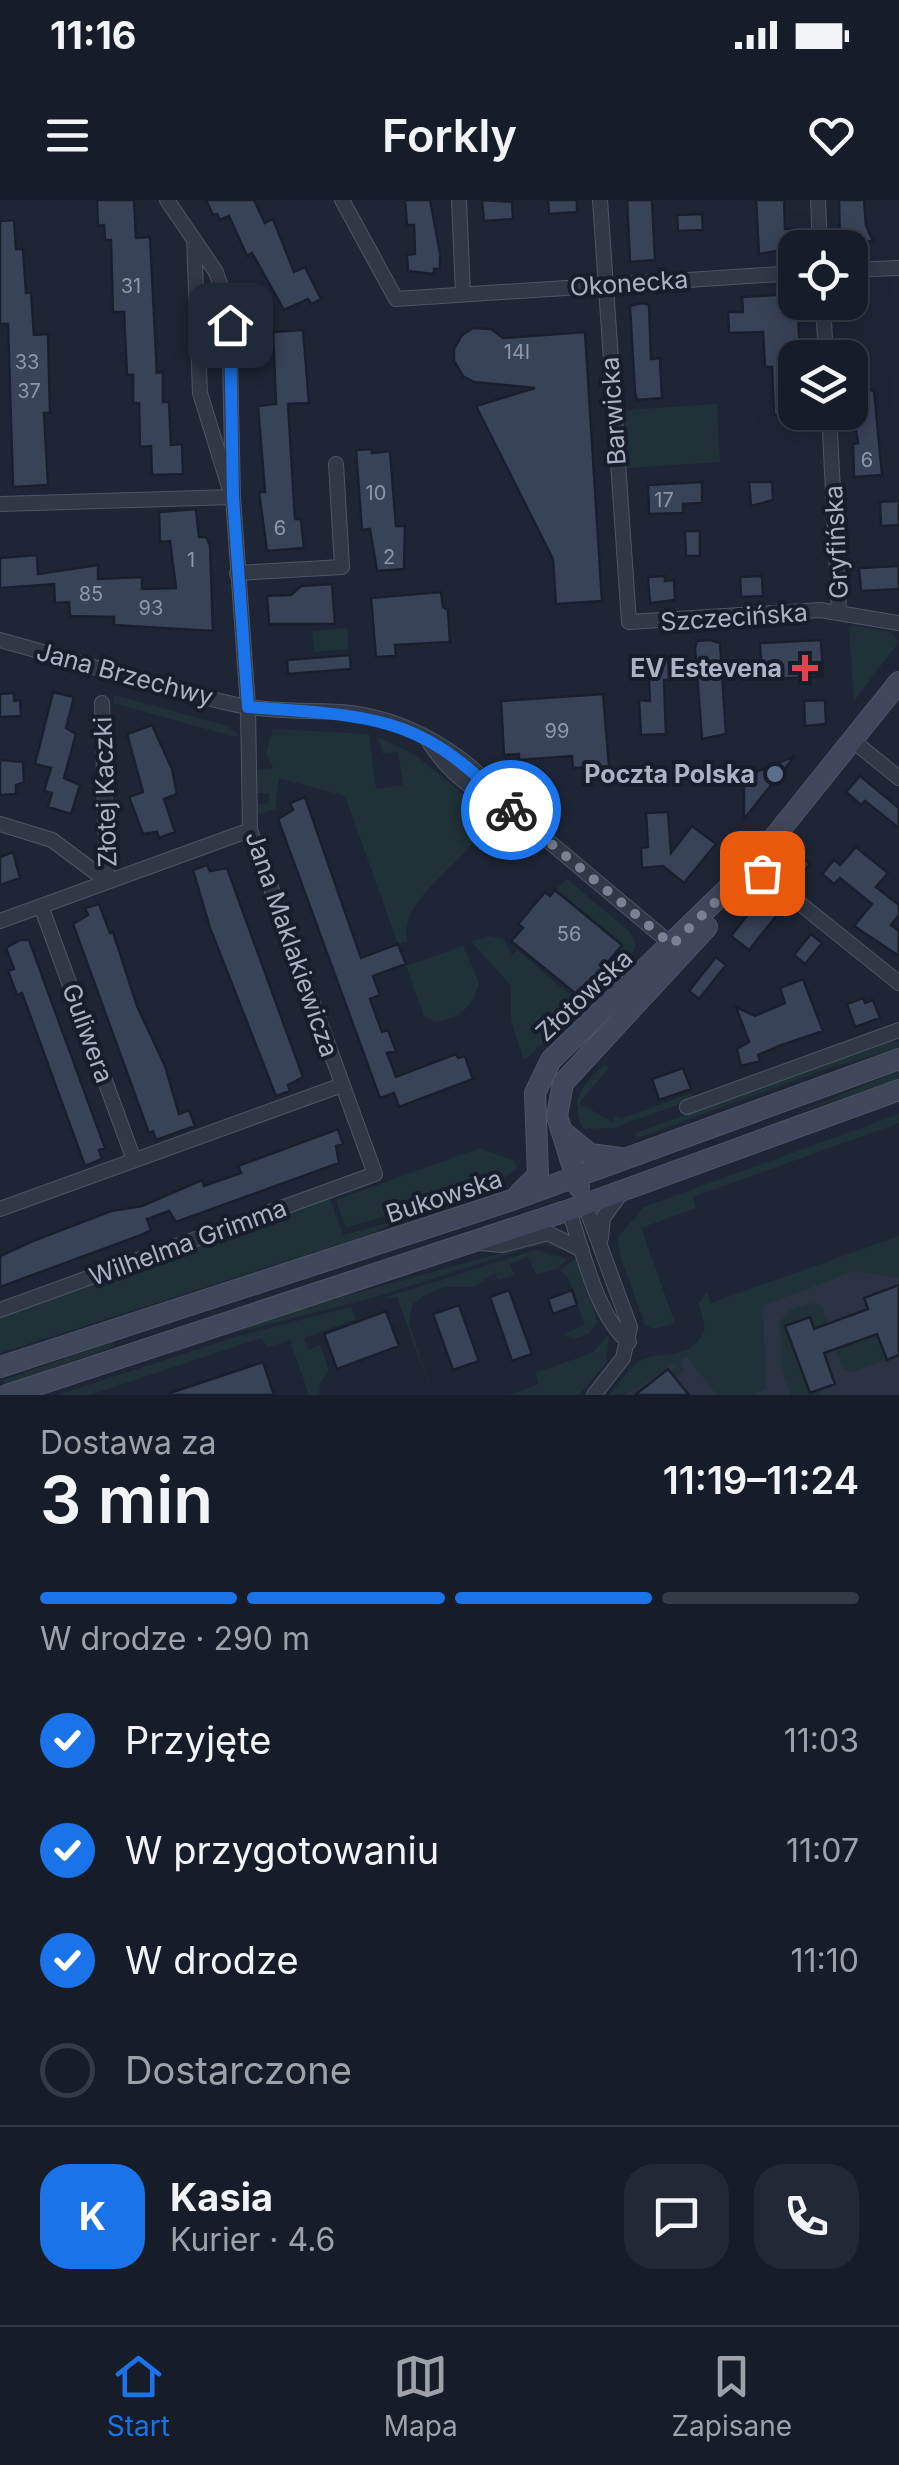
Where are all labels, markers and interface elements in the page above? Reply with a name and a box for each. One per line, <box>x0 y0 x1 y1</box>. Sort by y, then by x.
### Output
text: 11:16 <box>50 12 137 58</box>
icon: menu <box>40 108 95 163</box>
text: Forkly <box>382 108 517 163</box>
icon: heart <box>804 108 859 163</box>
map controls <box>778 230 868 430</box>
button: locate <box>778 230 868 320</box>
street label: Okonecka <box>569 264 689 302</box>
house number: 31 <box>121 274 141 298</box>
pin <box>188 283 273 368</box>
icon: home <box>203 298 258 353</box>
house number: 14I <box>504 340 530 364</box>
button: layers <box>778 340 868 430</box>
house number: 33 <box>15 350 39 374</box>
street label: Barwicka <box>594 356 632 466</box>
house number: 37 <box>17 379 41 403</box>
house number: 6 <box>861 448 873 472</box>
house number: 10 <box>366 481 386 505</box>
street label: Gryfińska <box>818 484 854 600</box>
house number: 17 <box>654 488 674 512</box>
house number: 6 <box>274 516 286 540</box>
house number: 2 <box>383 545 395 569</box>
house number: 1 <box>187 548 195 572</box>
house number: 85 <box>79 582 103 606</box>
house number: 93 <box>139 596 163 620</box>
street label: Szczecińska <box>659 597 809 637</box>
street label: Jana Brzechwy <box>33 636 217 712</box>
place label: EV Estevena <box>630 653 782 683</box>
marker: EV Estevena <box>792 655 818 681</box>
street label: Złotej Kaczki <box>87 716 123 868</box>
house number: 99 <box>545 719 569 743</box>
place label: Poczta Polska <box>584 759 755 789</box>
courier <box>461 760 561 860</box>
marker: Poczta Polska <box>764 763 786 785</box>
icon: bike <box>484 783 539 838</box>
street label: Jana Maklakiewicza <box>239 827 345 1061</box>
pin <box>720 831 805 916</box>
icon: bag <box>735 846 790 901</box>
house number: 56 <box>557 922 581 946</box>
street label: Złotowska <box>530 943 638 1047</box>
street label: Guliwera <box>56 979 120 1087</box>
street label: Bukowska <box>382 1163 506 1229</box>
street label: Wilhelma Grimma <box>85 1192 291 1292</box>
text: Dostawa za <box>40 1423 217 1462</box>
text: 11:19–11:24 <box>663 1457 859 1503</box>
text: 3 min <box>40 1460 213 1539</box>
text: W drodze · 290 m <box>40 1619 310 1658</box>
icon: check <box>40 1713 95 1768</box>
text: Przyjęte <box>125 1717 272 1763</box>
text: 11:03 <box>784 1721 859 1760</box>
icon: check <box>40 1823 95 1878</box>
text: W przygotowaniu <box>125 1827 439 1873</box>
text: 11:07 <box>786 1831 859 1870</box>
icon: check <box>40 1933 95 1988</box>
text: W drodze <box>125 1937 299 1983</box>
text: 11:10 <box>791 1941 859 1980</box>
text: Dostarczone <box>125 2047 352 2093</box>
button: chat <box>624 2164 729 2269</box>
button: phone <box>754 2164 859 2269</box>
text: Kasia <box>170 2174 273 2220</box>
text: K <box>79 2193 106 2239</box>
text: Kurier · 4.6 <box>170 2220 335 2259</box>
tab: Start <box>107 2349 170 2443</box>
tab: Mapa <box>384 2349 458 2443</box>
tab: Zapisane <box>672 2349 792 2443</box>

